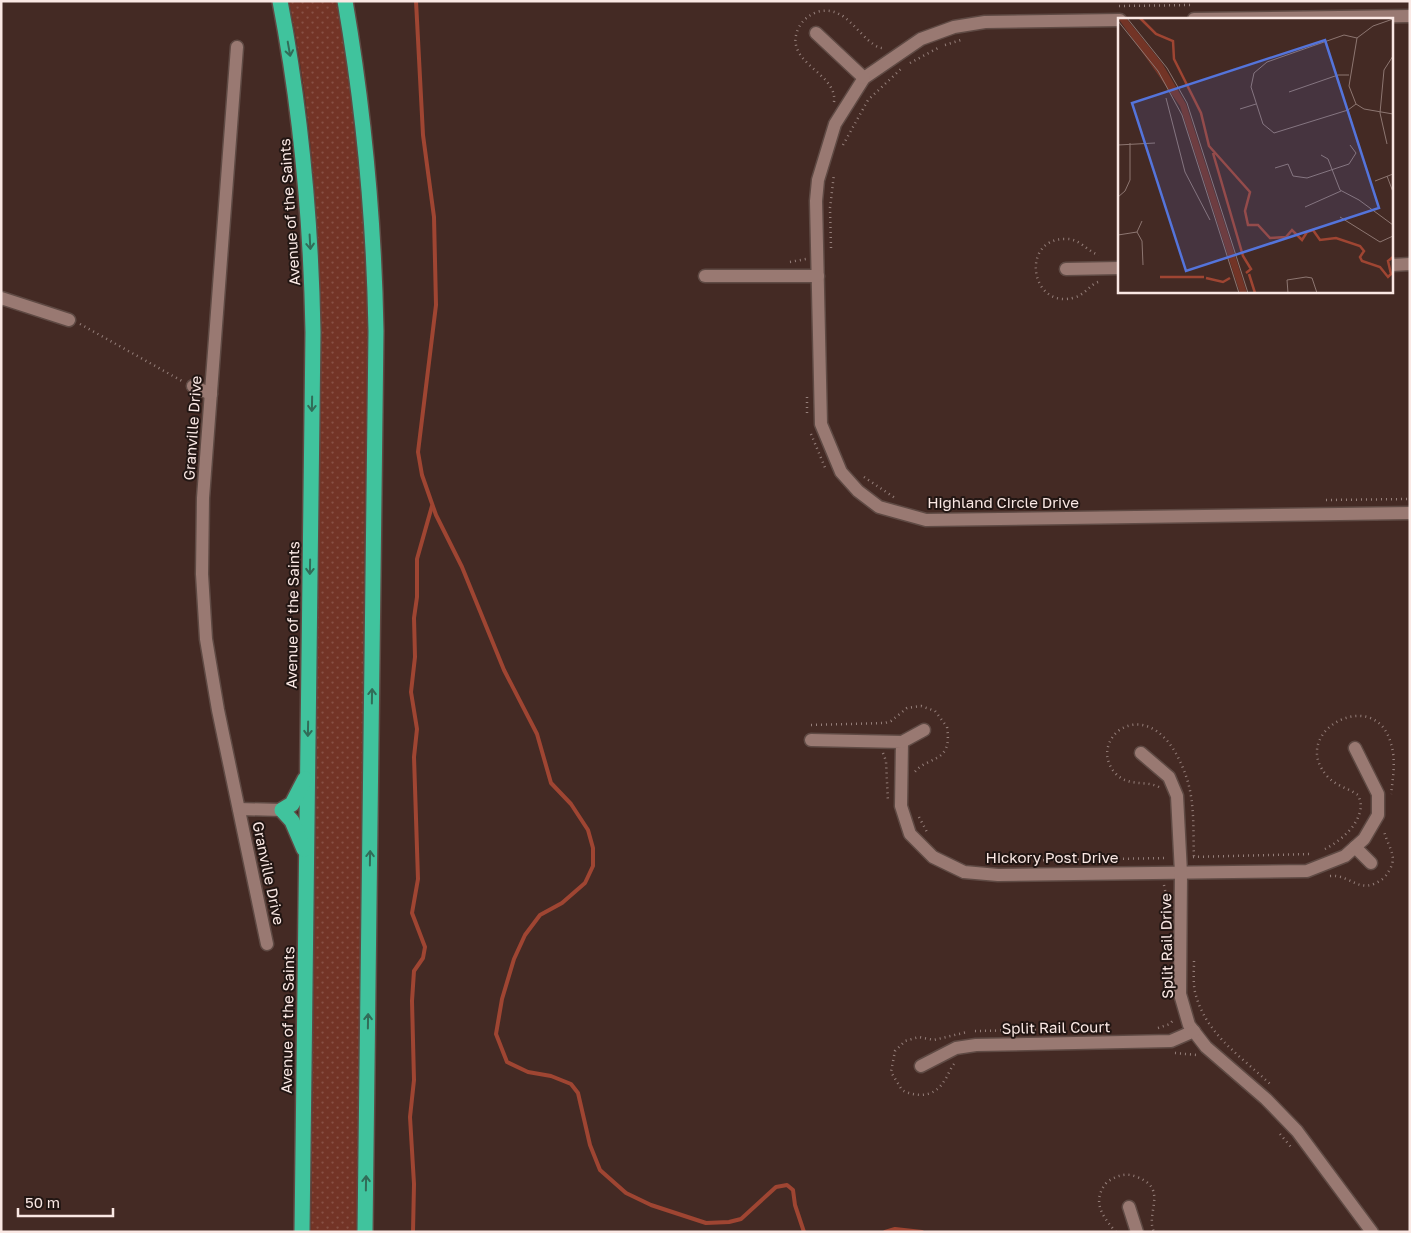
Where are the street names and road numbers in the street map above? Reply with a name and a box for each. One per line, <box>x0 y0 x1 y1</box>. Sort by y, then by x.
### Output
street label: Avenue of the Saints <box>275 138 303 286</box>
street label: Granville Drive <box>179 375 205 481</box>
street label: Highland Circle Drive <box>927 493 1079 511</box>
street label: Avenue of the Saints <box>282 541 302 689</box>
street label: Granville Drive <box>249 820 289 927</box>
street label: Hickory Post Drive <box>986 848 1119 866</box>
street label: Split Rail Drive <box>1156 893 1176 999</box>
street label: Avenue of the Saints <box>277 946 297 1094</box>
street label: Split Rail Court <box>1001 1017 1111 1037</box>

